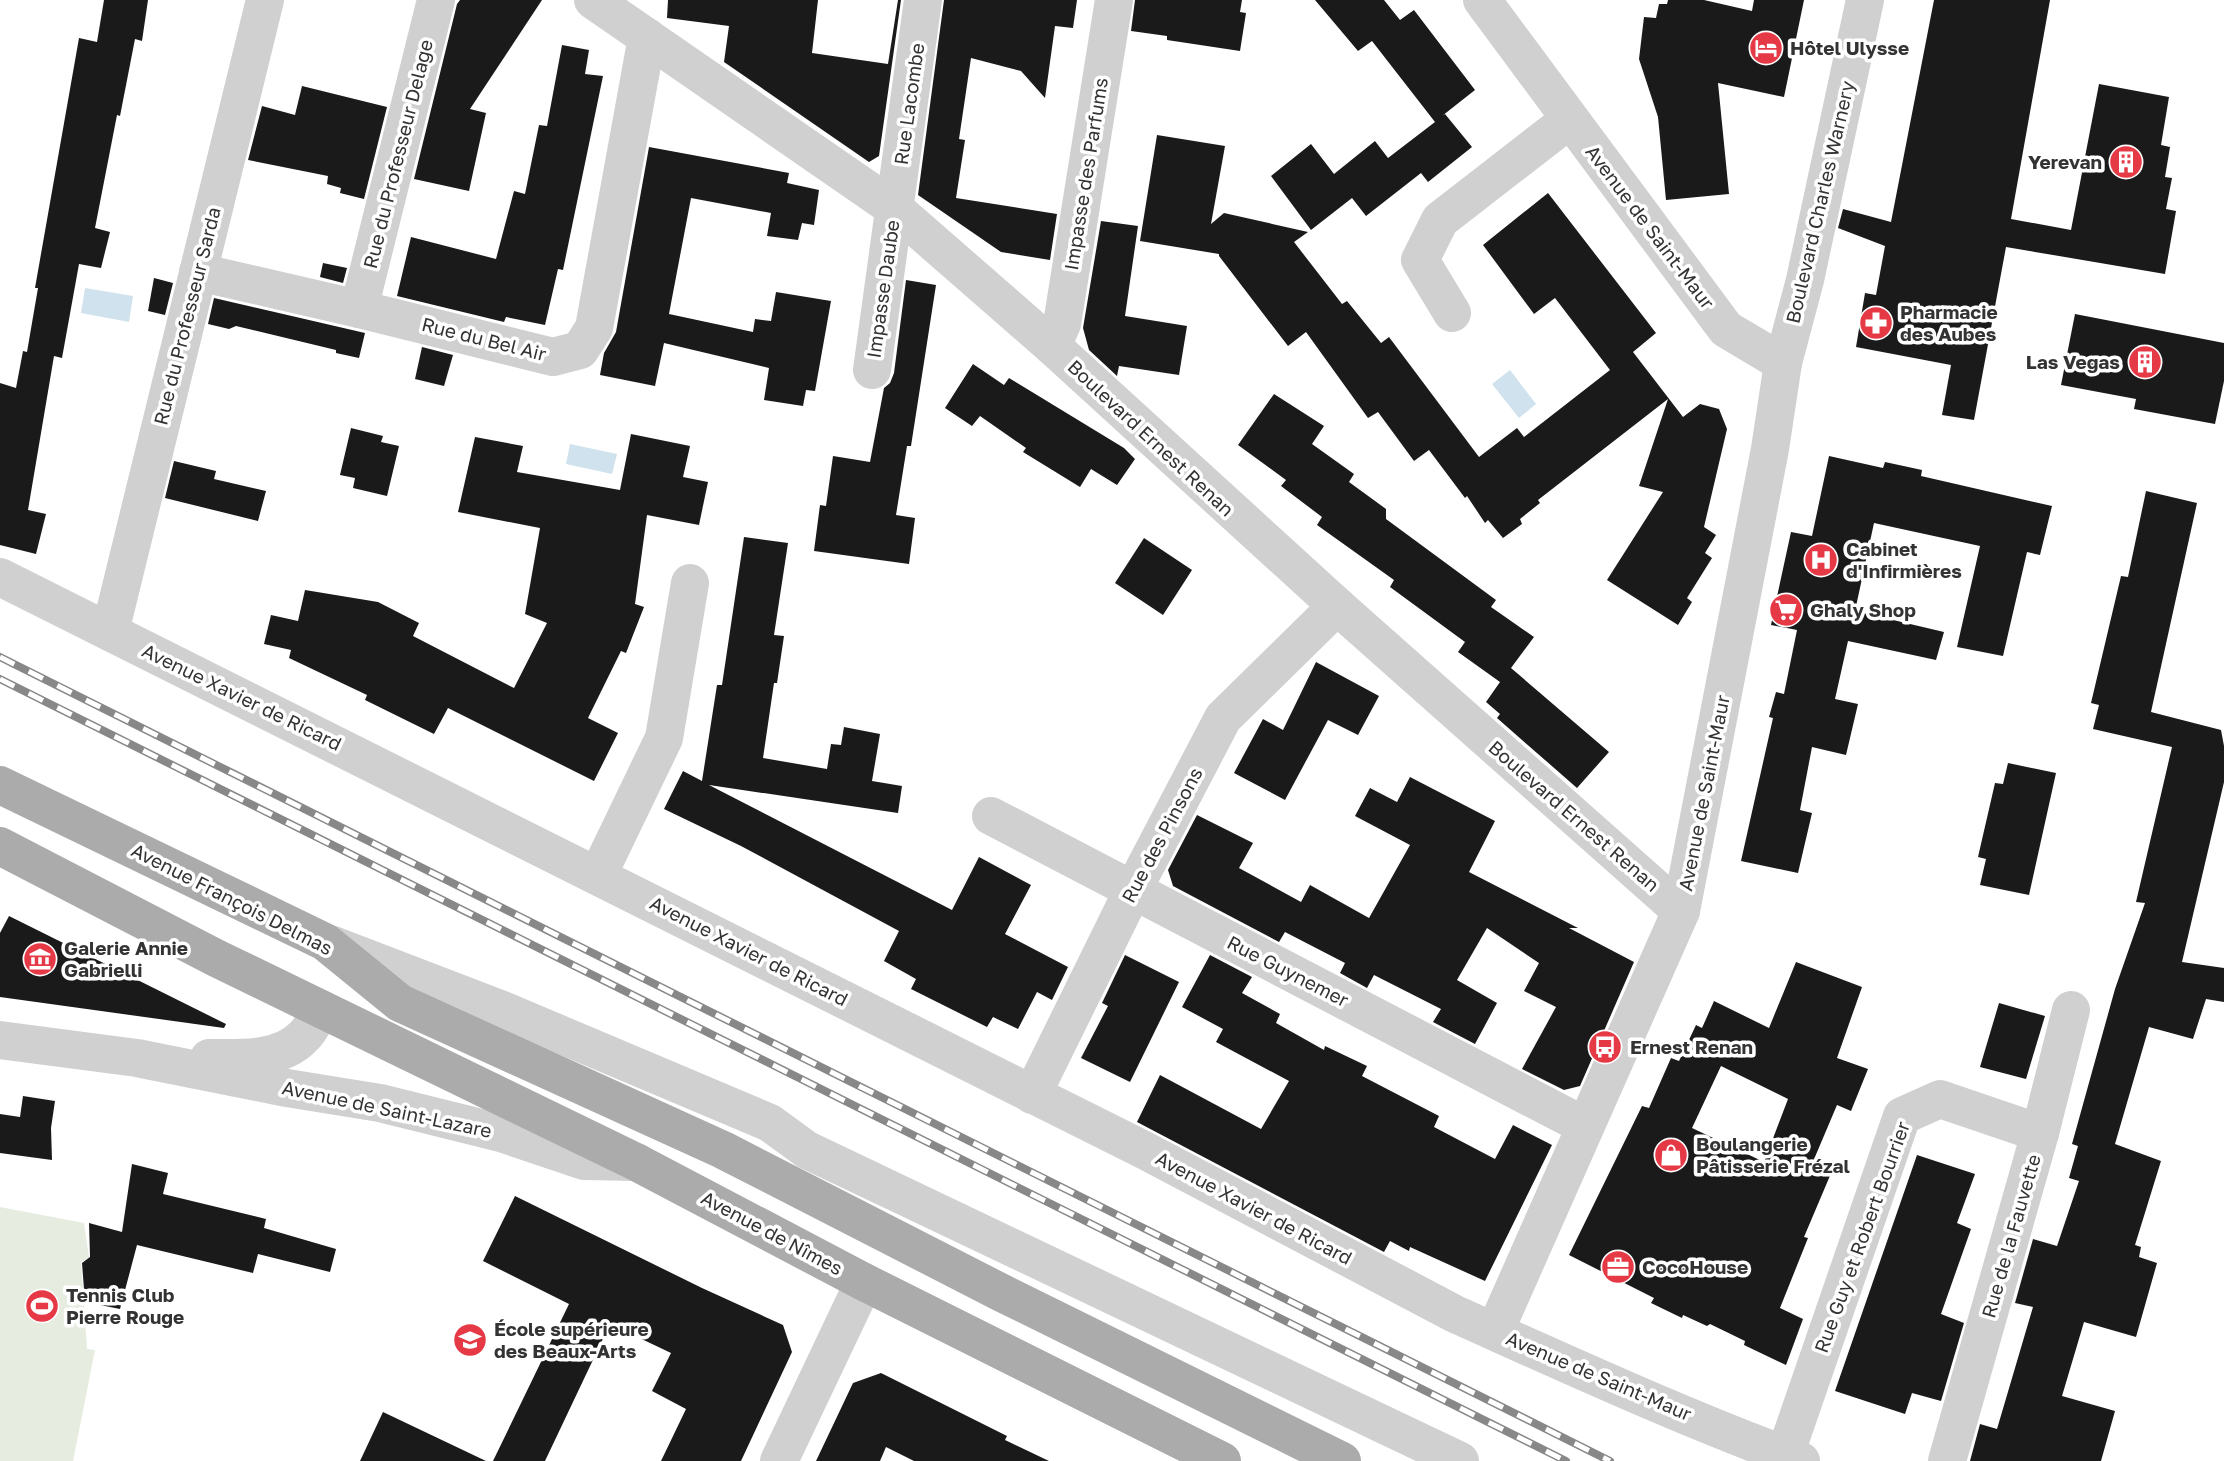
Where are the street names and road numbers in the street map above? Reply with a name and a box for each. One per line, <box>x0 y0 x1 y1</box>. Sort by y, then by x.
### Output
street label: Rue du Professeur Delage <box>358 37 437 271</box>
street label: Rue Lacombe <box>889 42 928 166</box>
street label: Impasse des Parfums <box>1059 76 1112 272</box>
street label: Boulevard Charles Warnery <box>1780 78 1859 325</box>
street label: Avenue de Saint-Maur <box>1581 140 1720 314</box>
street label: Rue du Professeur Sarda <box>148 205 225 427</box>
street label: Impasse Daube <box>861 218 904 360</box>
street label: Rue du Bel Air <box>419 312 549 365</box>
street label: Boulevard Ernest Renan <box>1064 355 1239 521</box>
street label: Avenue Xavier de Ricard <box>139 638 346 755</box>
street label: Avenue de Saint-Maur <box>1673 692 1734 893</box>
street label: Boulevard Ernest Renan <box>1484 735 1664 896</box>
street label: Rue des Pinsons <box>1116 763 1207 906</box>
street label: Avenue François Delmas <box>128 838 337 959</box>
street label: Avenue Xavier de Ricard <box>646 891 852 1010</box>
street label: Rue Guynemer <box>1224 930 1353 1011</box>
street label: Avenue de Saint-Lazare <box>280 1075 494 1142</box>
street label: Rue Guy et Robert Bourrier <box>1809 1118 1914 1356</box>
street label: Avenue Xavier de Ricard <box>1152 1146 1356 1269</box>
street label: Rue de la Fauvette <box>1976 1151 2045 1320</box>
street label: Avenue de Nîmes <box>698 1186 847 1280</box>
street label: Avenue de Saint-Maur <box>1503 1326 1696 1425</box>

